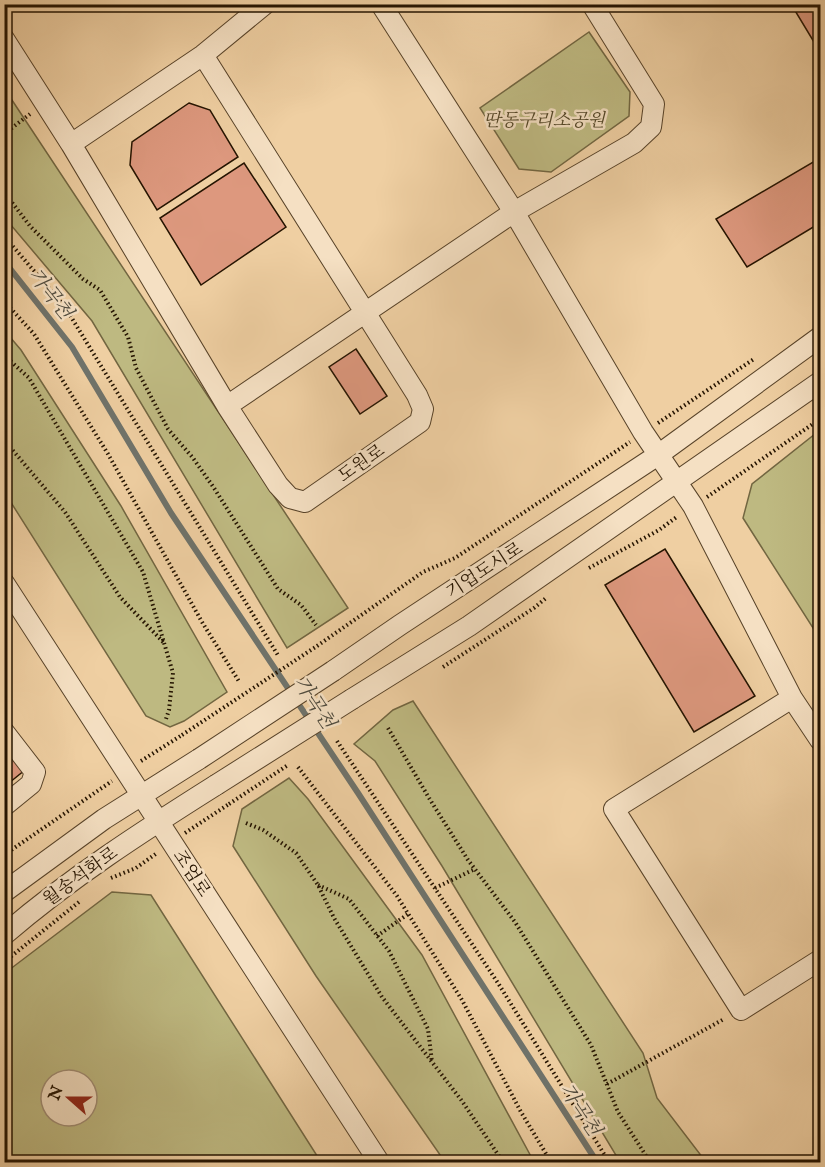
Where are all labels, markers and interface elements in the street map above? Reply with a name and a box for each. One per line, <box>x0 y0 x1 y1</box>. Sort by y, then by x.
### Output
park label: 딴동구리소공원 <box>483 110 606 133</box>
water label: 가곡천 <box>22 263 79 326</box>
street label: 도원로 <box>334 440 390 489</box>
street label: 기업도시로 <box>442 538 528 605</box>
water label: 가곡천 <box>287 672 341 735</box>
street label: 월송석화로 <box>39 842 123 912</box>
street label: 조엄로 <box>167 846 215 902</box>
north arrow <box>39 1068 99 1128</box>
water label: 가곡천 <box>553 1079 607 1142</box>
text: N <box>45 1083 69 1104</box>

